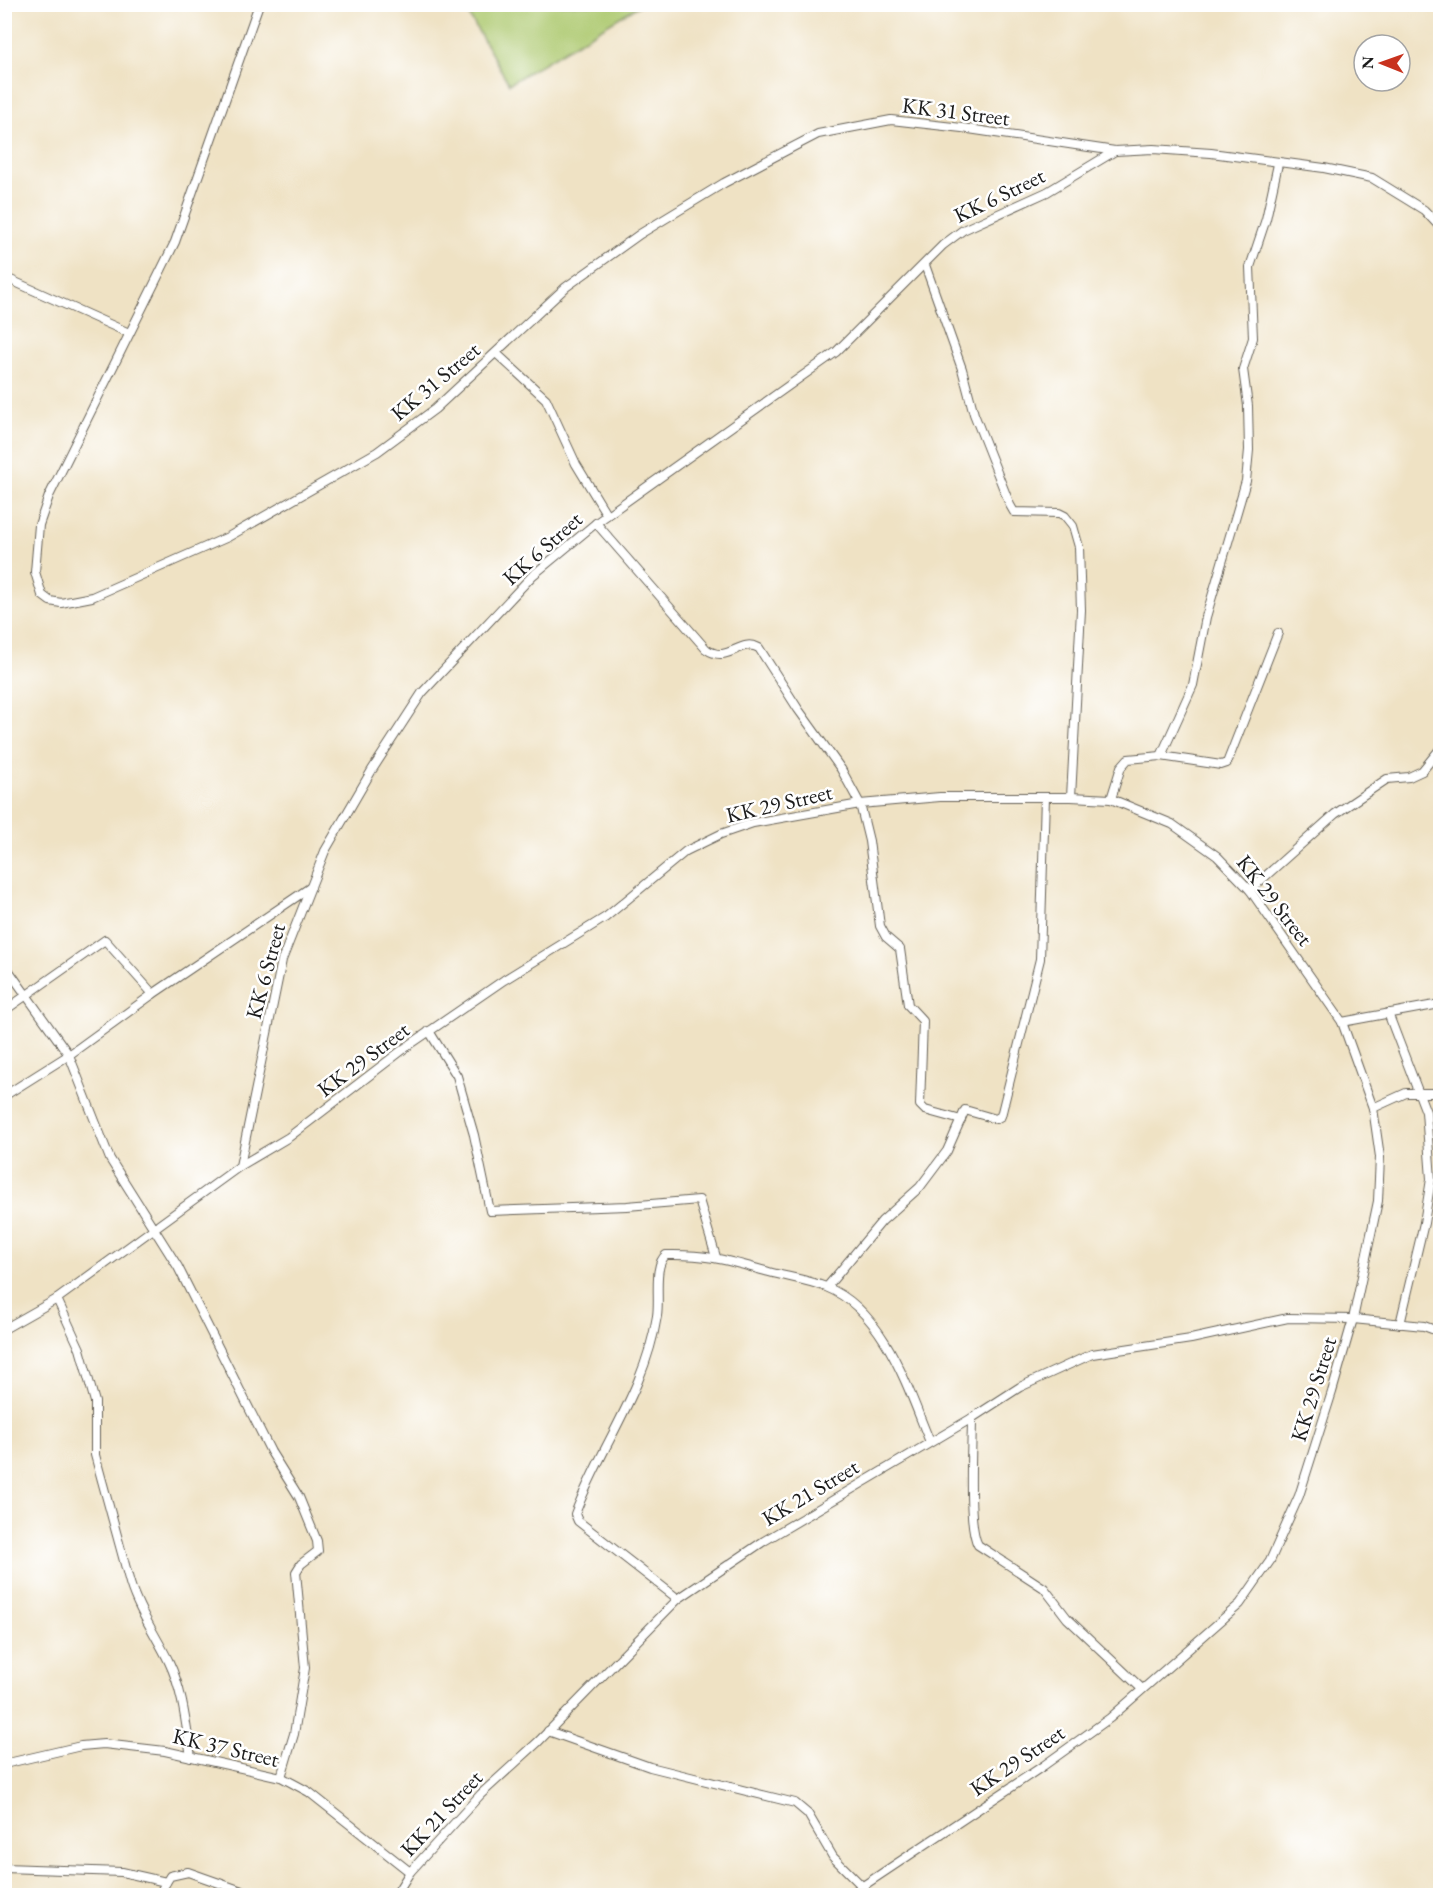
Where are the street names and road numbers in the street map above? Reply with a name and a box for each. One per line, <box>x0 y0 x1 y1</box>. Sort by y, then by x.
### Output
street label: KK 31 Street <box>900 91 1012 132</box>
street label: KK 6 Street <box>949 161 1050 230</box>
street label: KK 31 Street <box>385 335 486 427</box>
street label: KK 6 Street <box>496 505 588 592</box>
street label: KK 29 Street <box>723 777 835 830</box>
street label: KK 29 Street <box>1230 849 1319 952</box>
street label: KK 6 Street <box>239 920 292 1022</box>
street label: KK 29 Street <box>311 1015 415 1104</box>
street label: KK 29 Street <box>1284 1333 1343 1445</box>
street label: KK 21 Street <box>756 1452 864 1533</box>
street label: KK 29 Street <box>964 1718 1070 1803</box>
street label: KK 37 Street <box>170 1721 282 1774</box>
street label: KK 21 Street <box>394 1764 489 1863</box>

